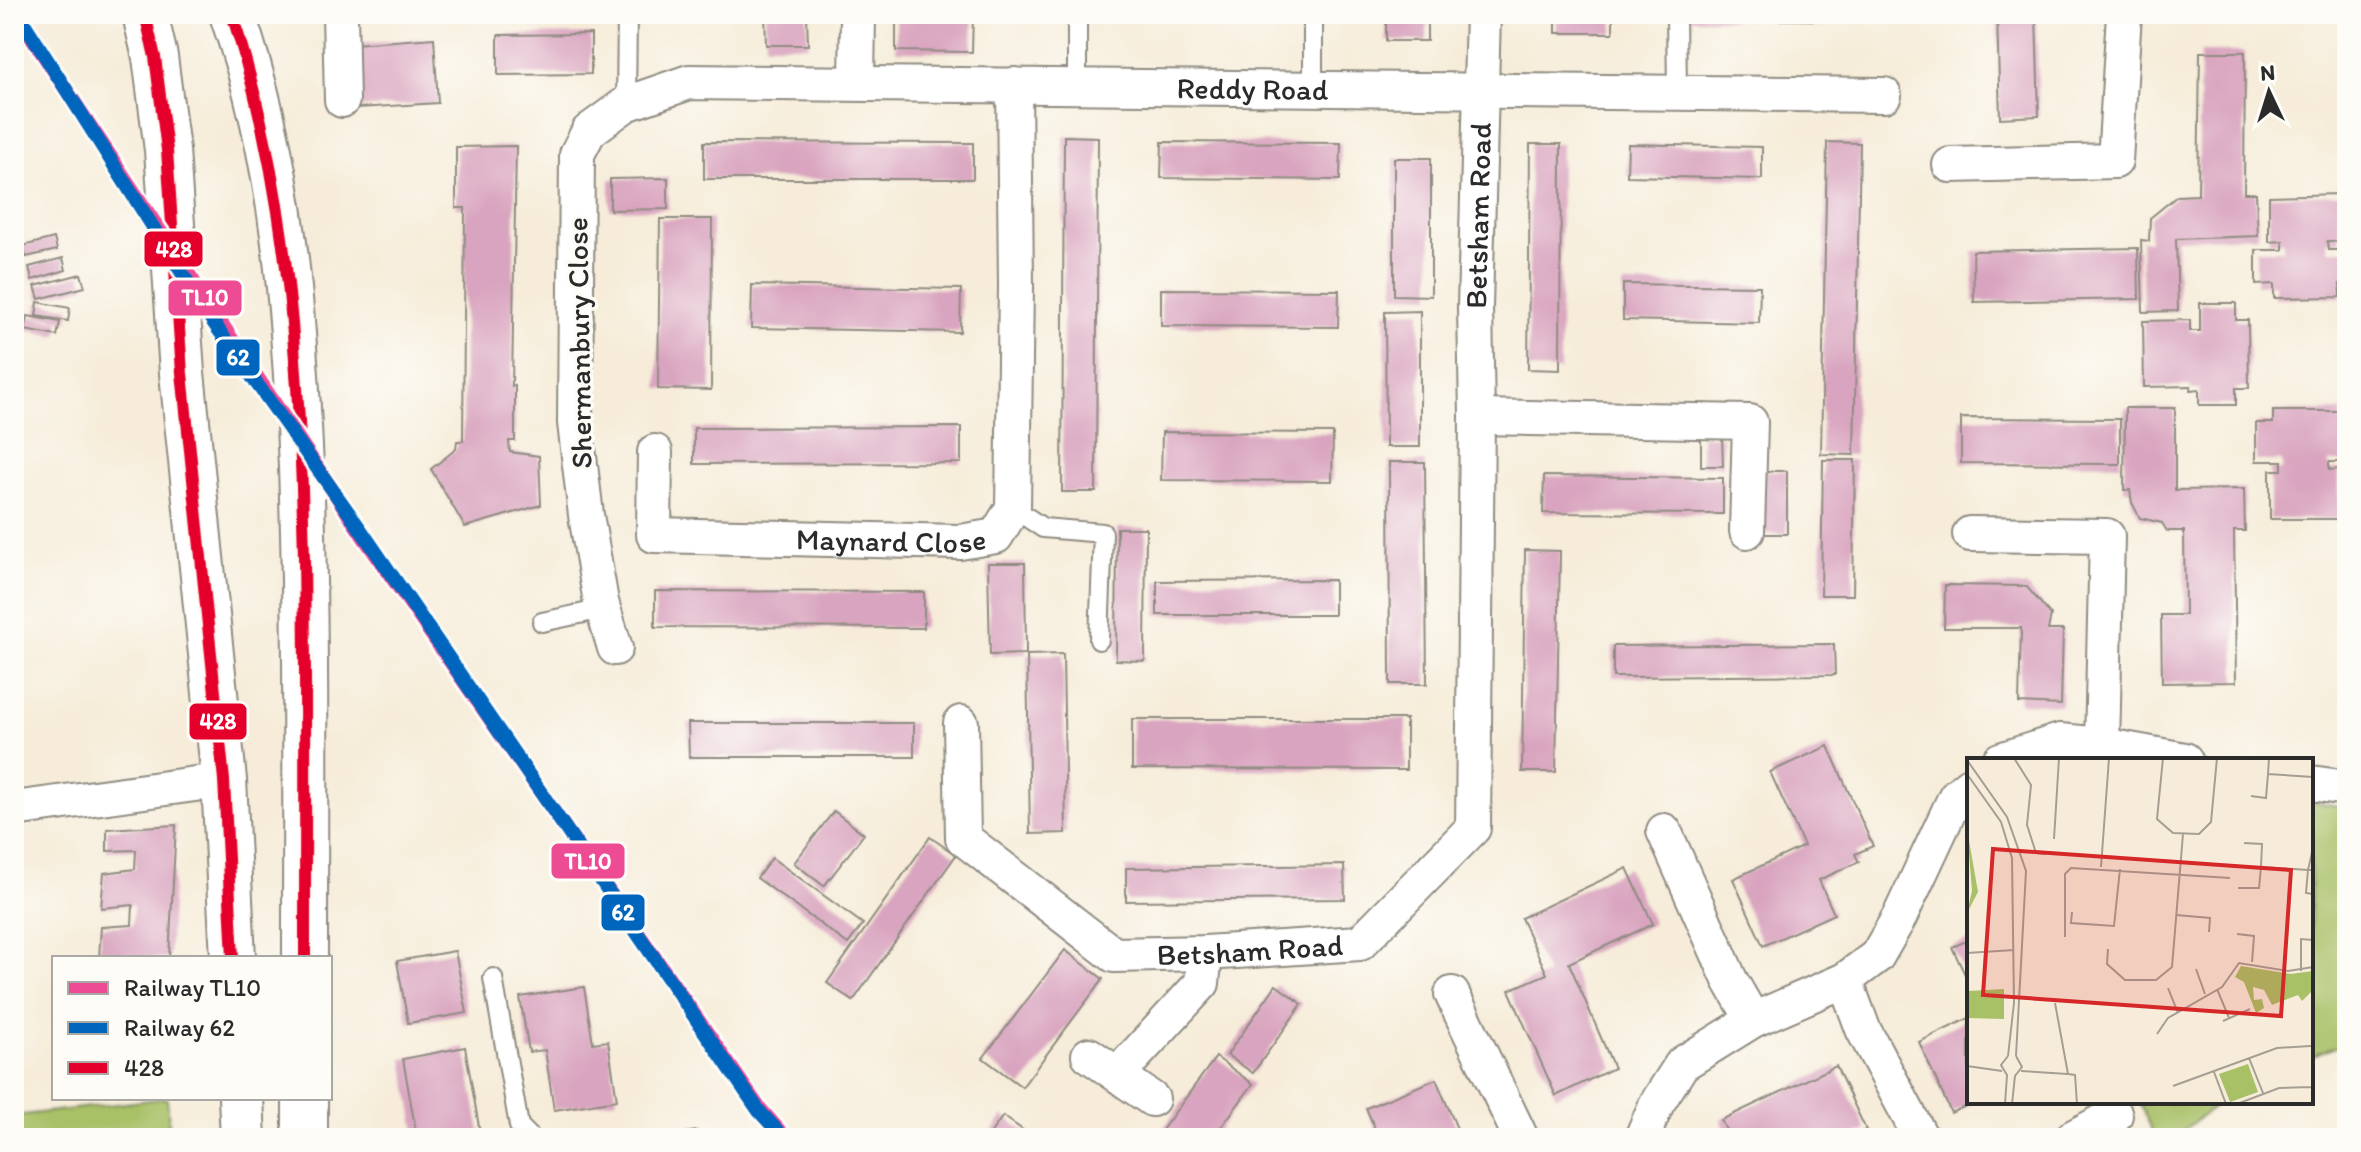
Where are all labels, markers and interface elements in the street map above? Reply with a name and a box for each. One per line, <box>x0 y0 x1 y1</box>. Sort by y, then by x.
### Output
north arrow <box>2229 52 2309 132</box>
text: N <box>2259 59 2276 87</box>
street label: Reddy Road <box>1176 69 1329 107</box>
street label: Betsham Road <box>1456 122 1499 309</box>
street label: Shermanbury Close <box>558 217 600 469</box>
line badge: 428 <box>143 230 204 268</box>
text: 428 <box>156 236 192 263</box>
line badge: TL10 <box>167 279 243 317</box>
text: TL10 <box>180 284 229 311</box>
line badge: 62 <box>215 338 261 377</box>
text: 62 <box>226 344 250 371</box>
street label: Maynard Close <box>796 519 989 561</box>
line badge: 428 <box>188 702 248 741</box>
text: 428 <box>200 708 236 735</box>
inset map <box>1967 758 2313 1104</box>
line badge: TL10 <box>550 842 626 880</box>
text: TL10 <box>563 848 612 875</box>
line badge: 62 <box>600 893 646 932</box>
text: 62 <box>611 899 635 926</box>
street label: Betsham Road <box>1156 926 1344 973</box>
legend <box>52 956 332 1100</box>
text: Railway TL10 <box>124 973 261 1002</box>
text: Railway 62 <box>124 1013 235 1042</box>
text: 428 <box>124 1053 164 1082</box>

